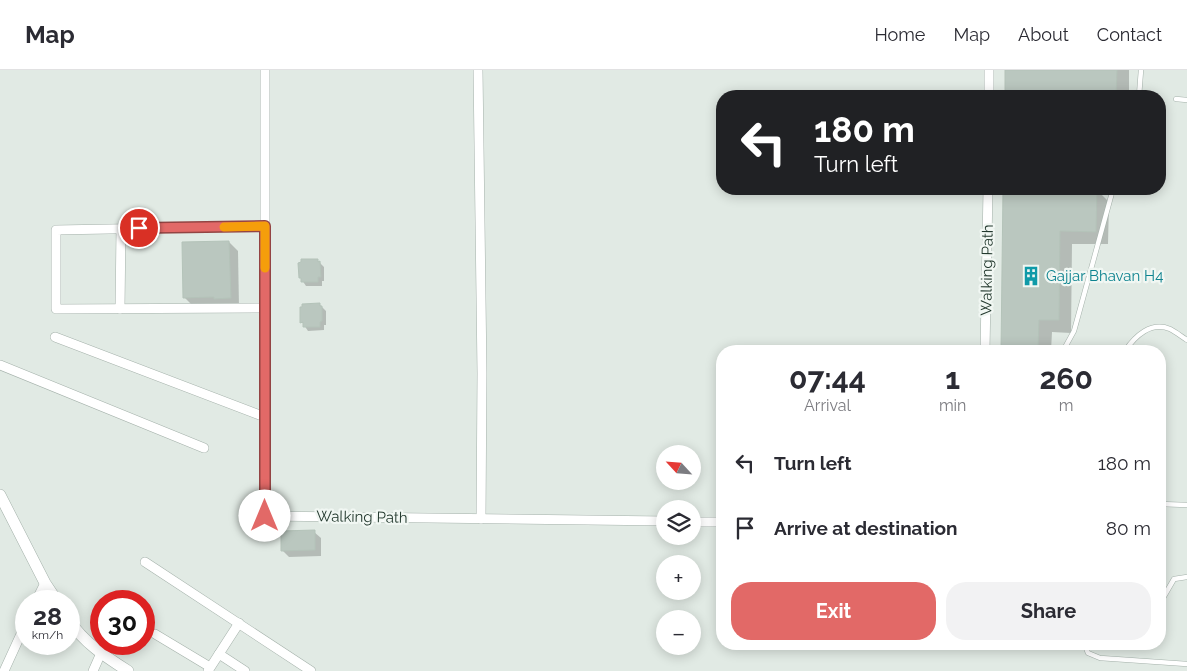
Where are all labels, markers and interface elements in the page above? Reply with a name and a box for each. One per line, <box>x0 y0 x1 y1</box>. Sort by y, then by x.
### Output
text: Map <box>25 20 75 49</box>
text: Home <box>874 24 925 45</box>
text: Map <box>953 24 990 45</box>
text: About <box>1018 24 1069 45</box>
text: Contact <box>1097 24 1162 45</box>
text: 180 m <box>814 109 915 150</box>
icon: left <box>731 110 796 175</box>
text: Turn left <box>814 151 898 177</box>
pin <box>118 207 160 249</box>
icon: arrive <box>125 214 153 242</box>
street label: Walking Path <box>977 224 997 316</box>
building icon: Gajjar Bhavan H4 <box>1020 265 1042 287</box>
place label: Gajjar Bhavan H4 <box>1046 267 1163 285</box>
text: 07:44 <box>789 361 866 396</box>
text: 1 <box>945 361 960 396</box>
text: 260 <box>1039 361 1093 396</box>
text: Arrival <box>804 396 851 415</box>
text: min <box>939 396 966 415</box>
text: m <box>1059 396 1074 415</box>
north arrow <box>656 445 701 490</box>
map controls <box>656 445 701 655</box>
icon: left <box>731 449 759 477</box>
text: Turn left <box>774 452 851 474</box>
text: 180 m <box>1098 452 1151 474</box>
position arrow <box>238 489 290 541</box>
button: layers <box>656 500 701 545</box>
street label: Walking Path <box>316 507 408 527</box>
icon: arrive <box>731 514 759 542</box>
text: Arrive at destination <box>774 517 958 539</box>
text: 80 m <box>1106 517 1151 539</box>
button: + <box>656 555 701 600</box>
button: Exit <box>731 582 936 640</box>
button: Share <box>946 582 1151 640</box>
speed limit sign: 30 <box>90 590 155 655</box>
text: 28 <box>33 601 62 631</box>
button: − <box>656 610 701 655</box>
text: km/h <box>32 628 63 642</box>

